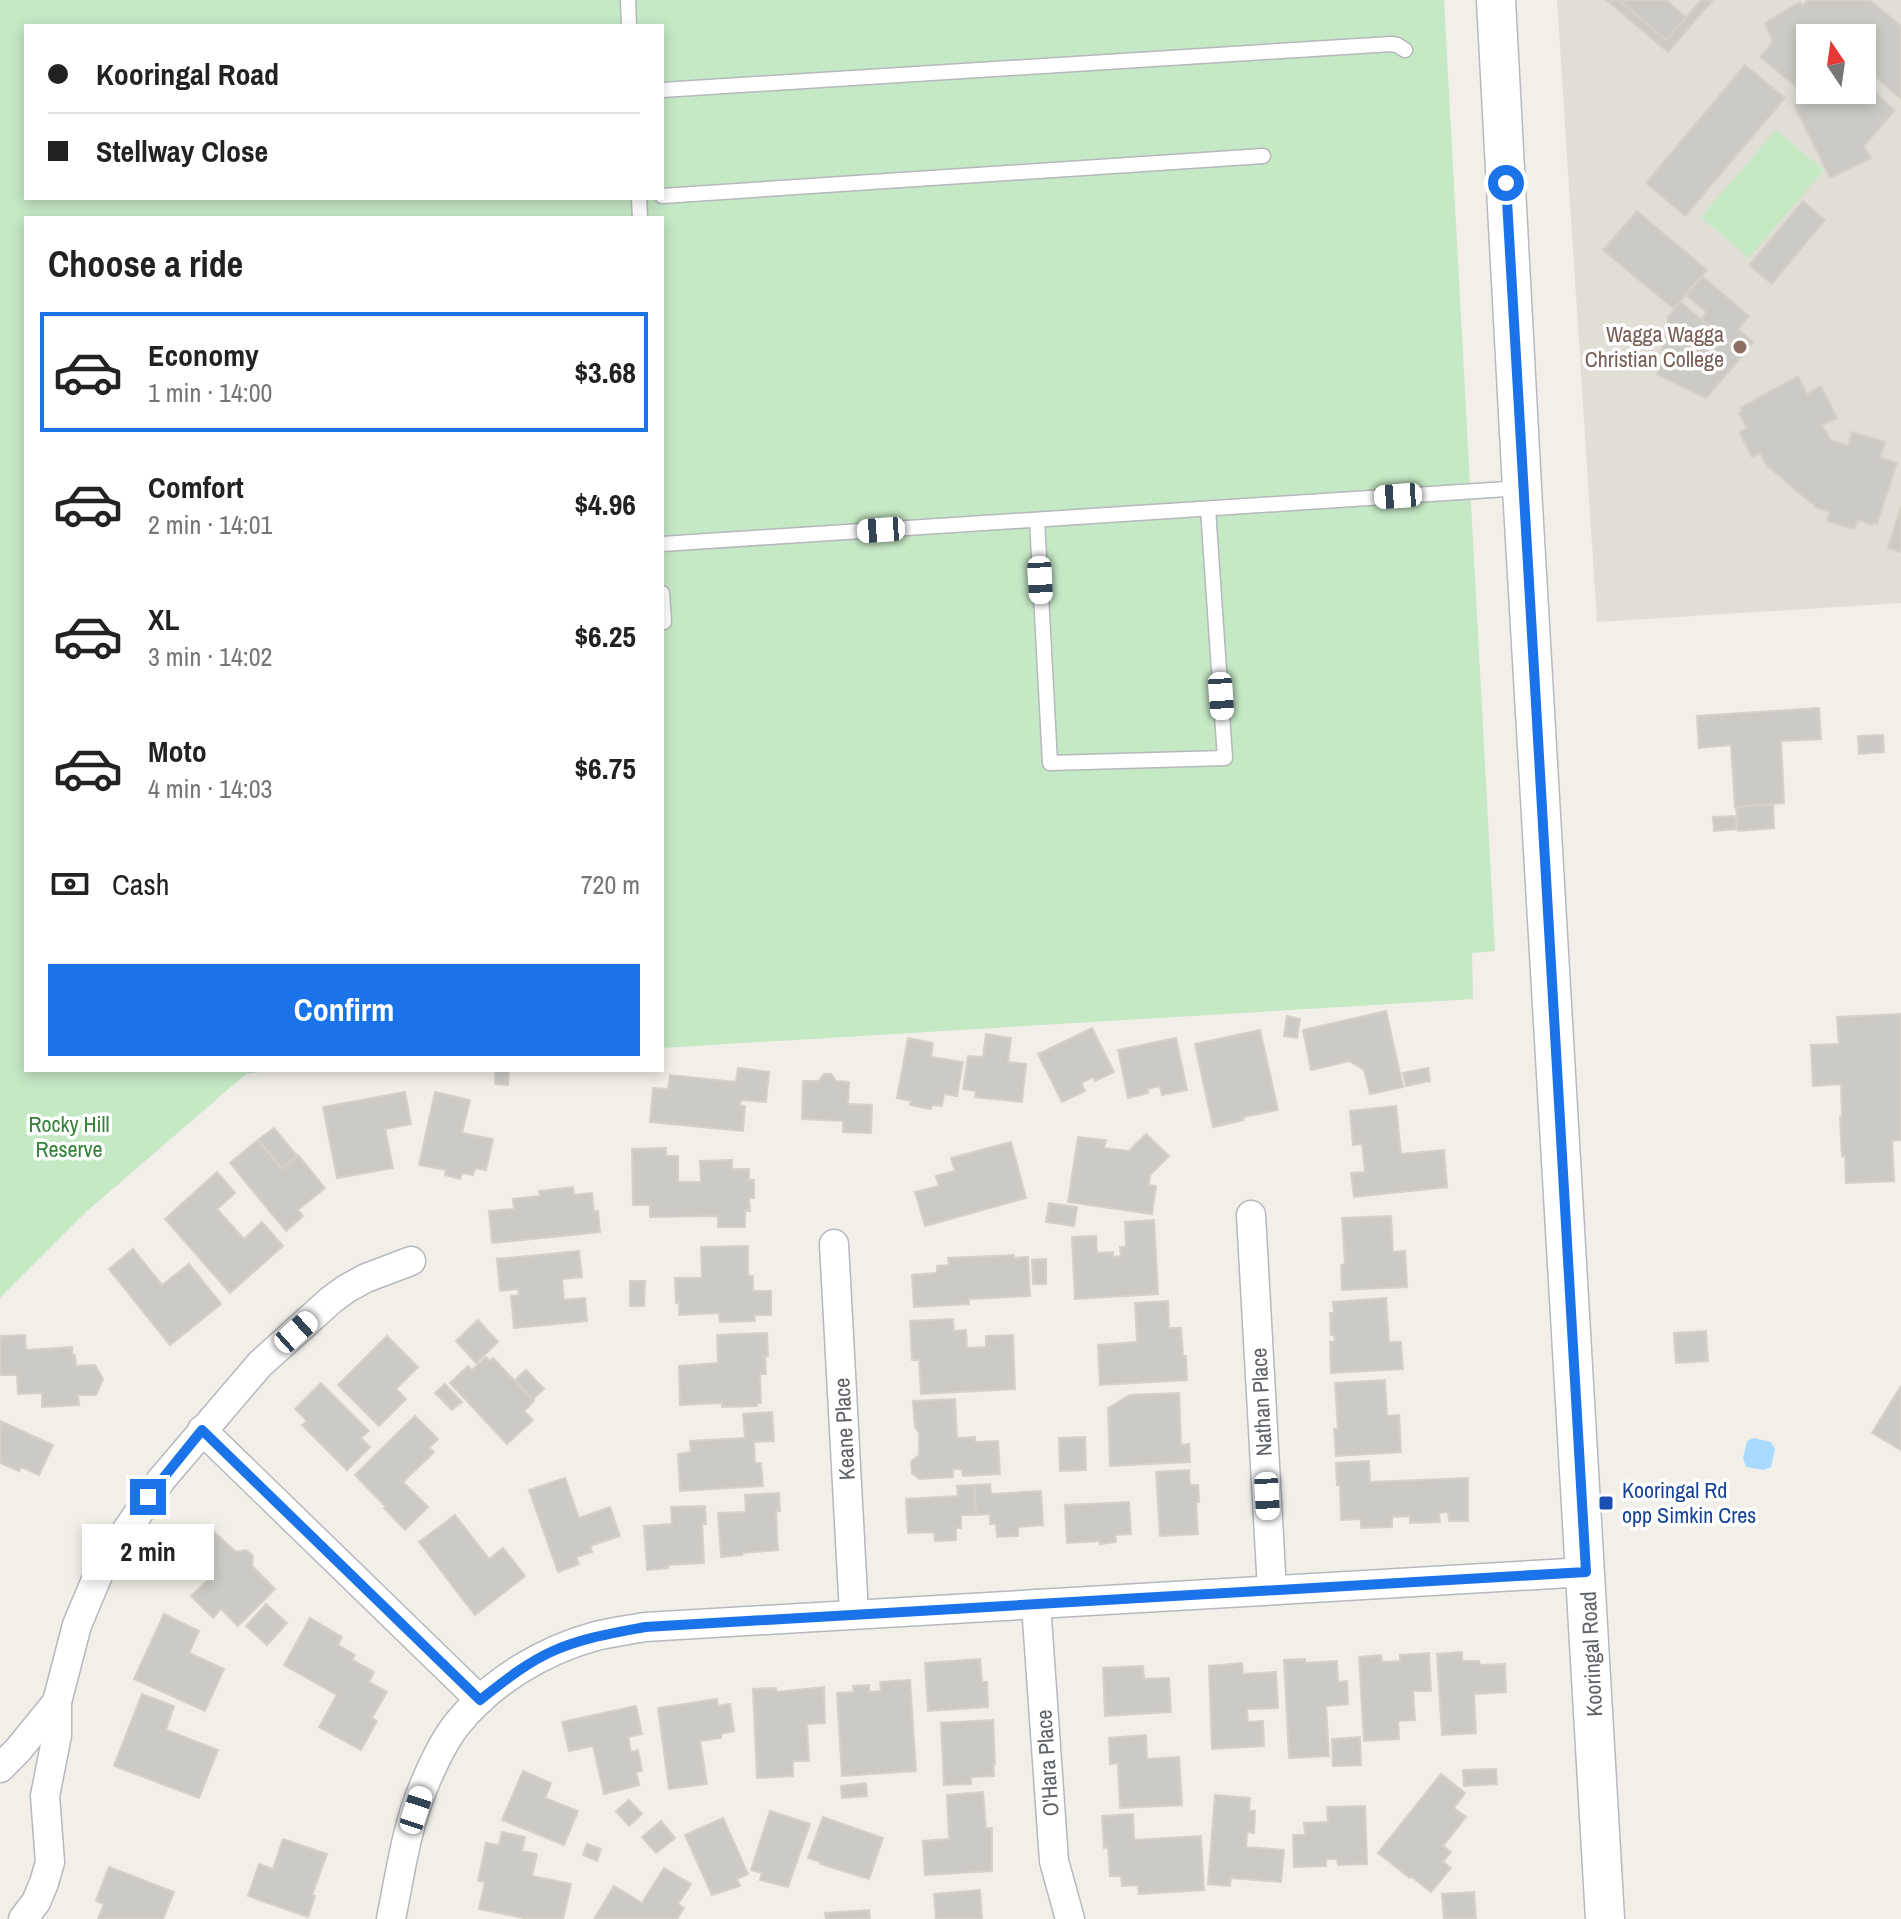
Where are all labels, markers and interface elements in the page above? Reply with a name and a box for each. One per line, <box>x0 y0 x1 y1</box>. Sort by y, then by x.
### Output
north arrow <box>1796 24 1876 104</box>
map controls <box>1796 24 1876 104</box>
text: Kooringal Road <box>96 54 279 94</box>
text: Stellway Close <box>96 131 268 171</box>
route start <box>1488 165 1524 201</box>
text: Choose a ride <box>48 240 243 288</box>
place label: Wagga Wagga Christian College <box>1585 319 1724 374</box>
text: Economy <box>148 335 259 375</box>
icon: car <box>52 336 124 408</box>
marker: Wagga Wagga Christian College <box>1731 338 1749 356</box>
text: $3.68 <box>574 352 636 392</box>
text: 1 min · 14:00 <box>148 375 272 410</box>
text: Comfort <box>148 467 244 507</box>
icon: car <box>52 468 124 540</box>
car <box>1373 482 1423 510</box>
text: $4.96 <box>574 484 636 524</box>
text: 2 min · 14:01 <box>148 507 272 542</box>
car <box>856 516 906 544</box>
car <box>1027 555 1053 605</box>
text: XL <box>148 599 179 639</box>
icon: car <box>52 600 124 672</box>
text: $6.25 <box>574 616 636 656</box>
text: 3 min · 14:02 <box>148 639 272 674</box>
car <box>1207 671 1235 721</box>
text: Moto <box>148 731 207 771</box>
icon: car <box>52 732 124 804</box>
text: $6.75 <box>574 748 636 788</box>
text: 4 min · 14:03 <box>148 771 272 806</box>
icon: cash <box>48 862 92 906</box>
text: Cash <box>112 864 169 904</box>
text: 720 m <box>581 867 640 902</box>
button: Confirm <box>48 964 640 1056</box>
park label: Rocky Hill Reserve <box>28 1109 110 1164</box>
car <box>270 1307 322 1357</box>
street label: Nathan Place <box>1243 1347 1279 1457</box>
street label: Keane Place <box>826 1377 862 1481</box>
car <box>1254 1471 1280 1521</box>
place label: Kooringal Rd opp Simkin Cres <box>1622 1475 1756 1530</box>
route end <box>130 1479 166 1515</box>
marker: Kooringal Rd opp Simkin Cres <box>1597 1494 1615 1512</box>
callout: 2 min <box>82 1525 214 1581</box>
text: 2 min <box>120 1534 176 1569</box>
street label: Kooringal Road <box>1573 1591 1609 1717</box>
street label: O'Hara Place <box>1028 1709 1066 1817</box>
car <box>397 1783 435 1837</box>

